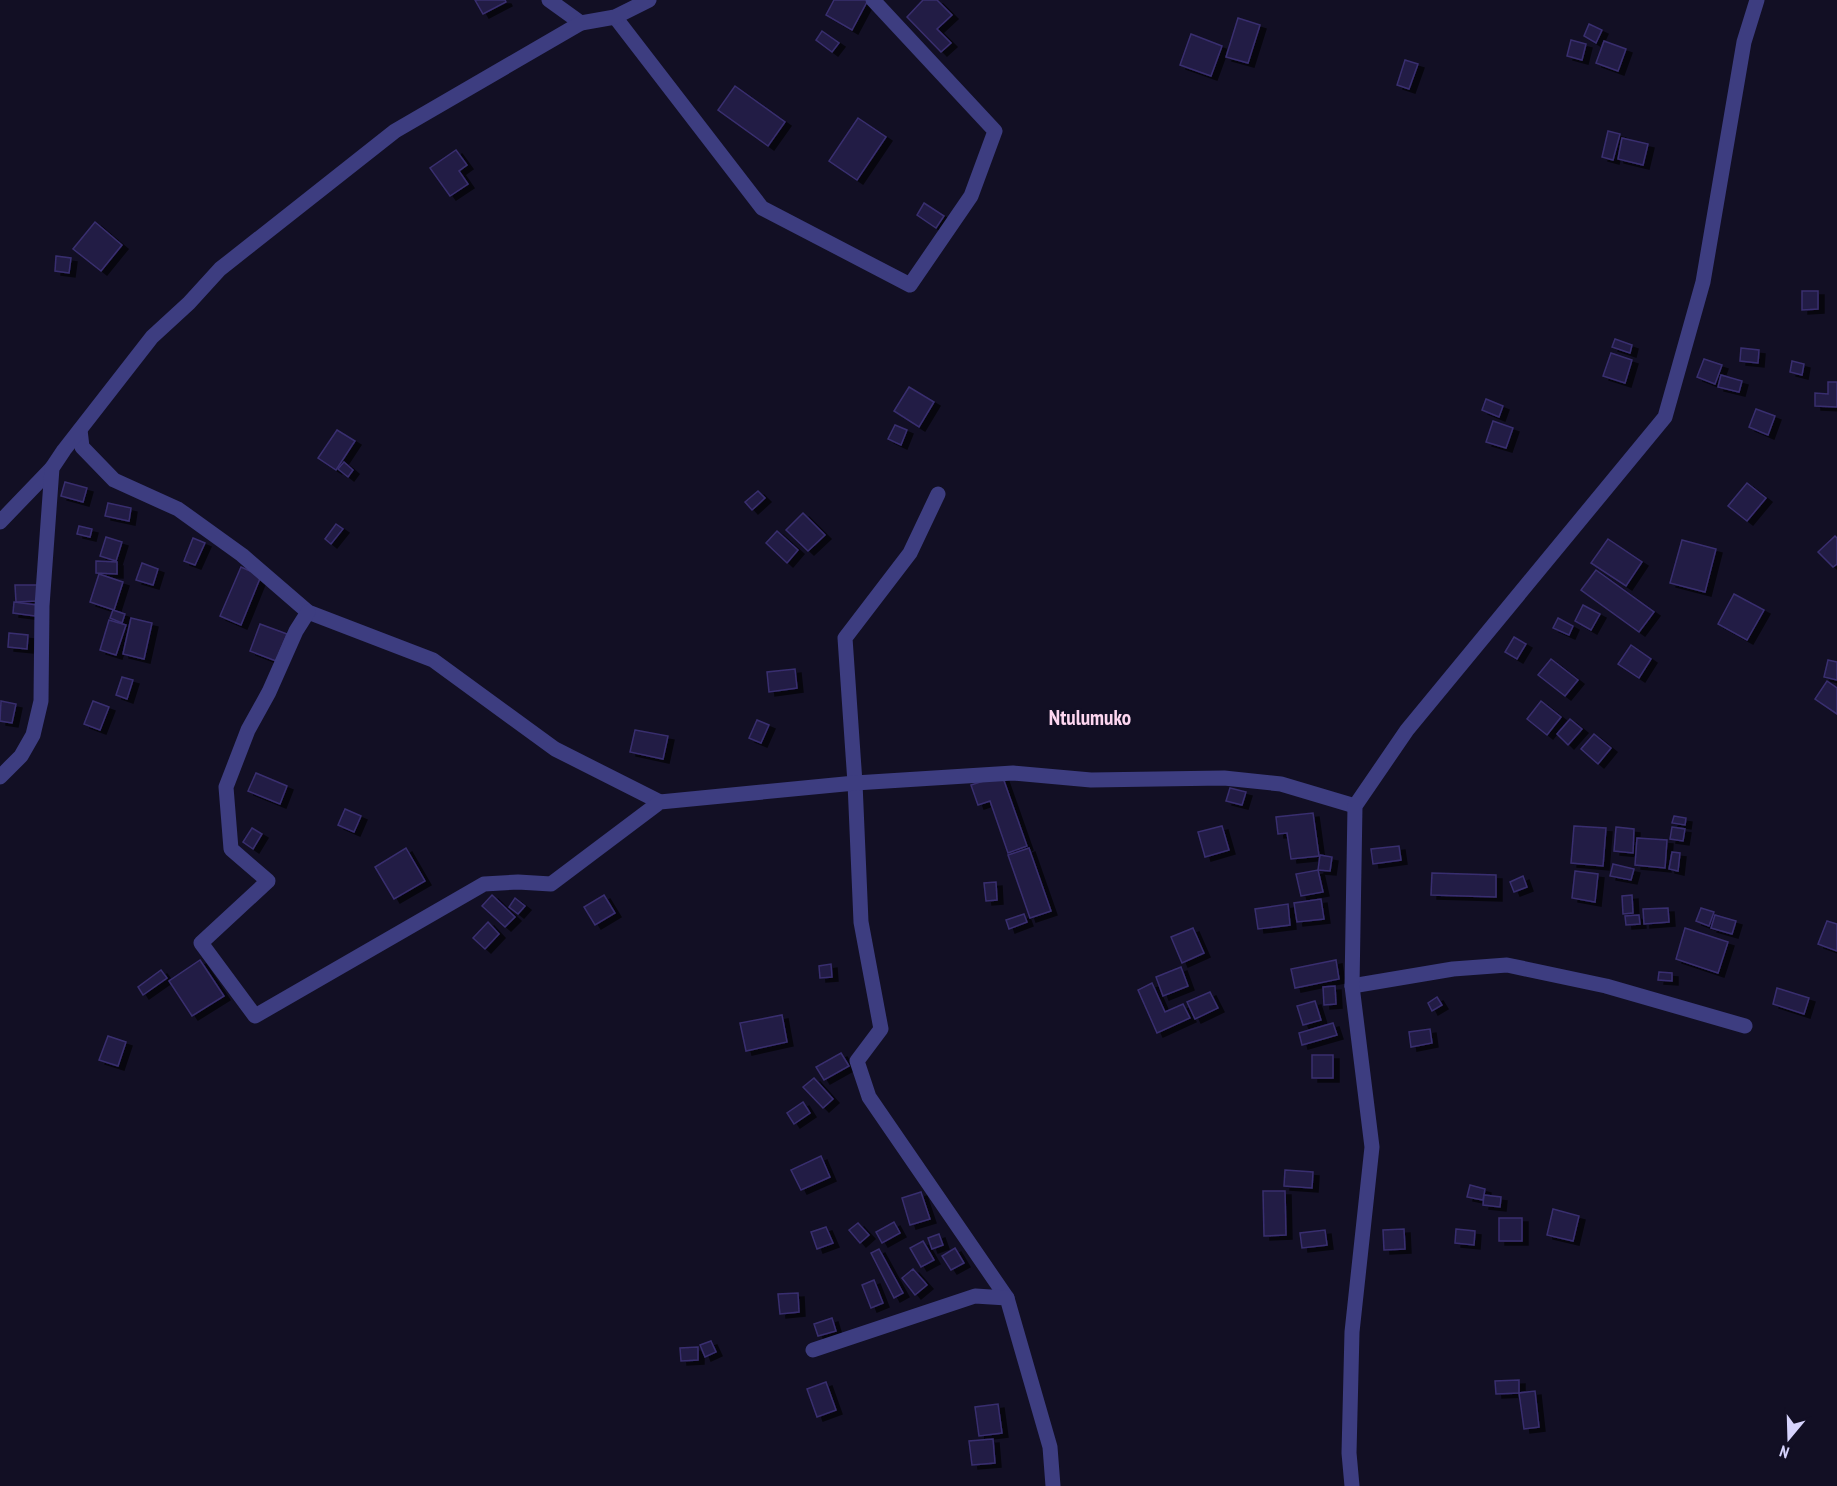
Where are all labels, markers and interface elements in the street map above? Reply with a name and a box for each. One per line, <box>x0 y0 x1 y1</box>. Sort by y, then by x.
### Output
district label: Ntulumuko <box>1049 704 1131 731</box>
north arrow <box>1759 1408 1819 1468</box>
text: N <box>1777 1441 1791 1463</box>

